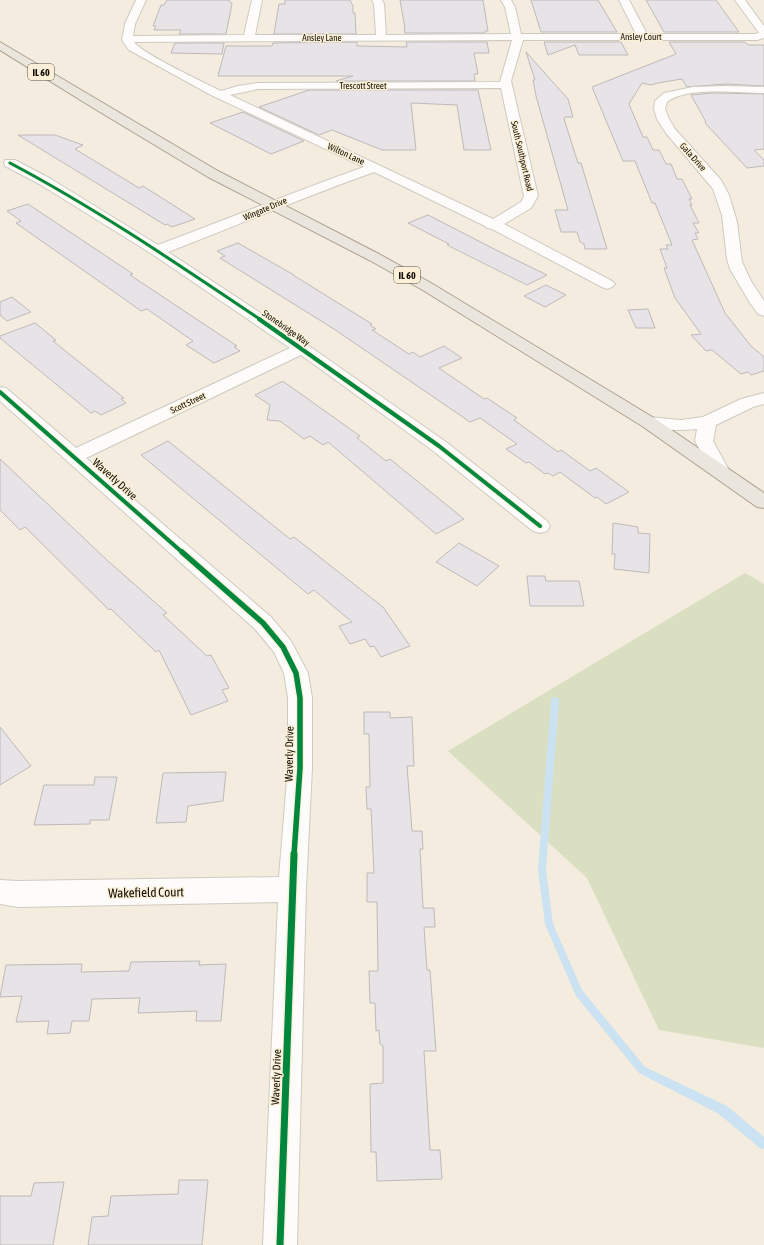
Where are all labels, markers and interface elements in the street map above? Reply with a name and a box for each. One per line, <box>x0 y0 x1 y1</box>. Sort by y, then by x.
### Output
street label: Ansley Court <box>621 32 662 42</box>
street label: Ansley Lane <box>302 33 342 43</box>
road number: IL 60 <box>28 64 54 80</box>
street label: Trescott Street <box>339 81 387 91</box>
street label: South Southport Road <box>509 120 535 192</box>
street label: Wilton Lane <box>326 141 366 167</box>
street label: Gala Drive <box>678 141 708 173</box>
street label: Wingate Drive <box>242 195 288 223</box>
road number: IL 60 <box>394 267 420 283</box>
street label: Stonebridge Way <box>260 308 312 348</box>
street label: Scott Street <box>169 390 207 415</box>
street label: Waverly Drive <box>90 456 140 502</box>
street label: Waverly Drive <box>283 726 295 782</box>
street label: Wakefield Court <box>108 884 184 901</box>
street label: Waverly Drive <box>269 1049 283 1105</box>

